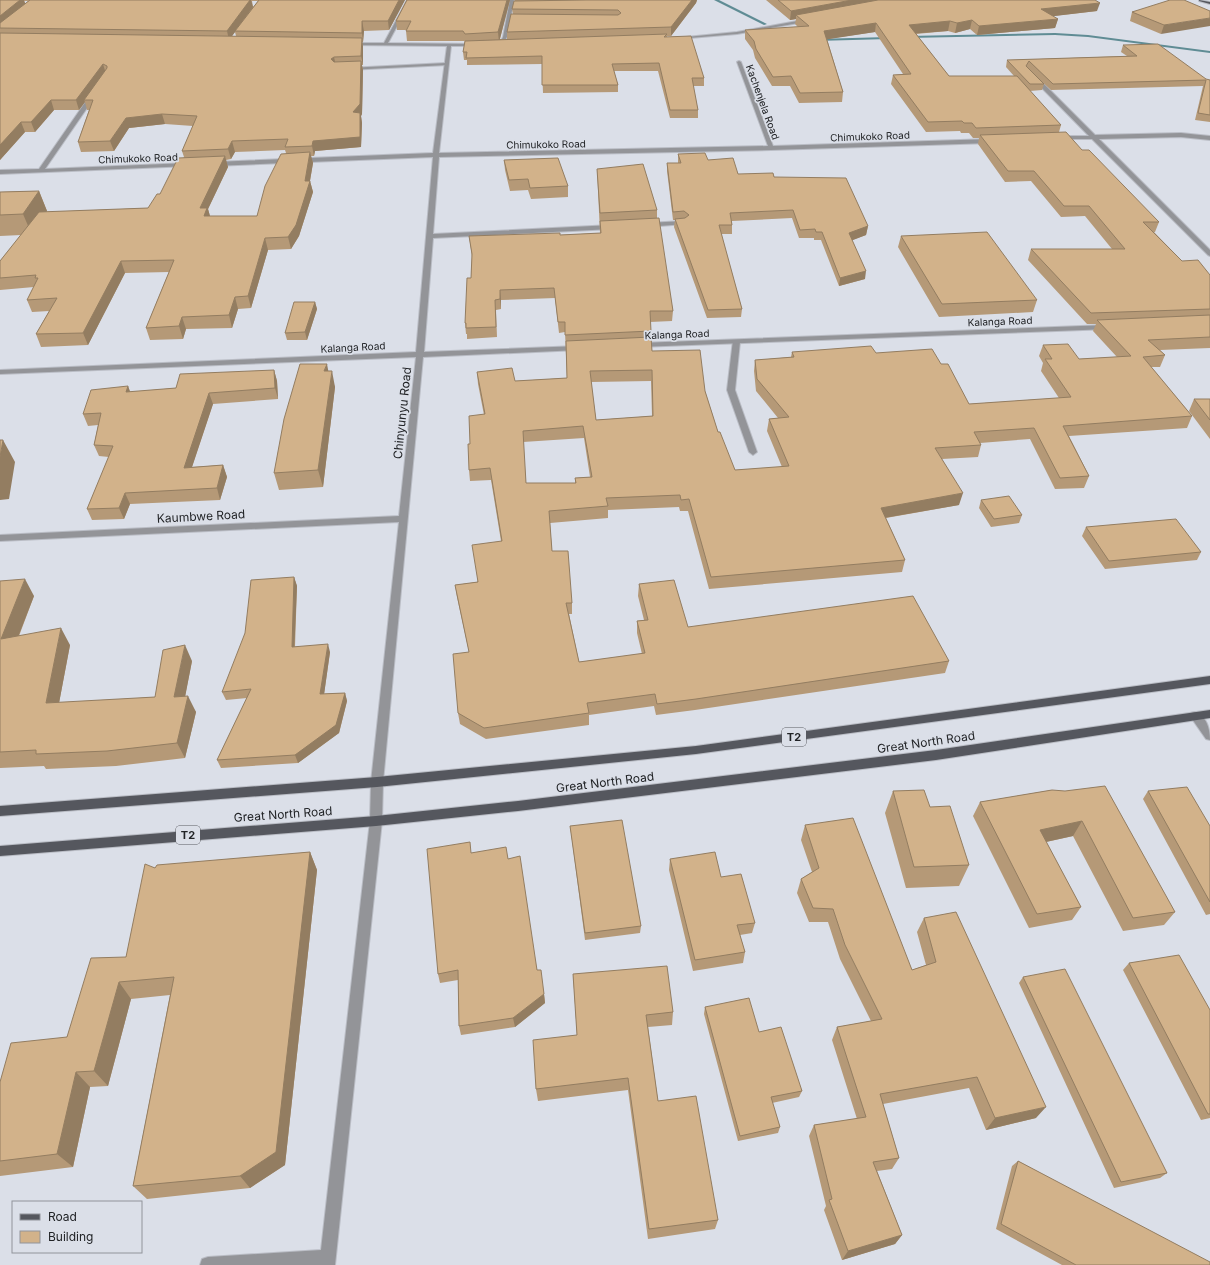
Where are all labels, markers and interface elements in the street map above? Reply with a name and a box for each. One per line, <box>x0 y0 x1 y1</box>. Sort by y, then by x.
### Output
street label: Kachenjela Road <box>744 63 782 141</box>
street label: Chimukoko Road <box>830 129 910 143</box>
street label: Chimukoko Road <box>506 137 586 151</box>
street label: Chimukoko Road <box>98 151 178 165</box>
street label: Kalanga Road <box>967 314 1033 328</box>
street label: Kalanga Road <box>644 327 710 341</box>
street label: Kalanga Road <box>320 339 386 355</box>
street label: Chinyunyu Road <box>390 366 414 460</box>
street label: Kaumbwe Road <box>156 506 246 526</box>
road number: T2 <box>782 728 806 746</box>
street label: Great North Road <box>876 728 976 756</box>
street label: Great North Road <box>555 769 655 795</box>
street label: Great North Road <box>233 803 333 825</box>
road number: T2 <box>176 826 200 844</box>
legend <box>12 1201 142 1253</box>
text: Road <box>48 1209 77 1224</box>
text: Building <box>48 1229 93 1244</box>

